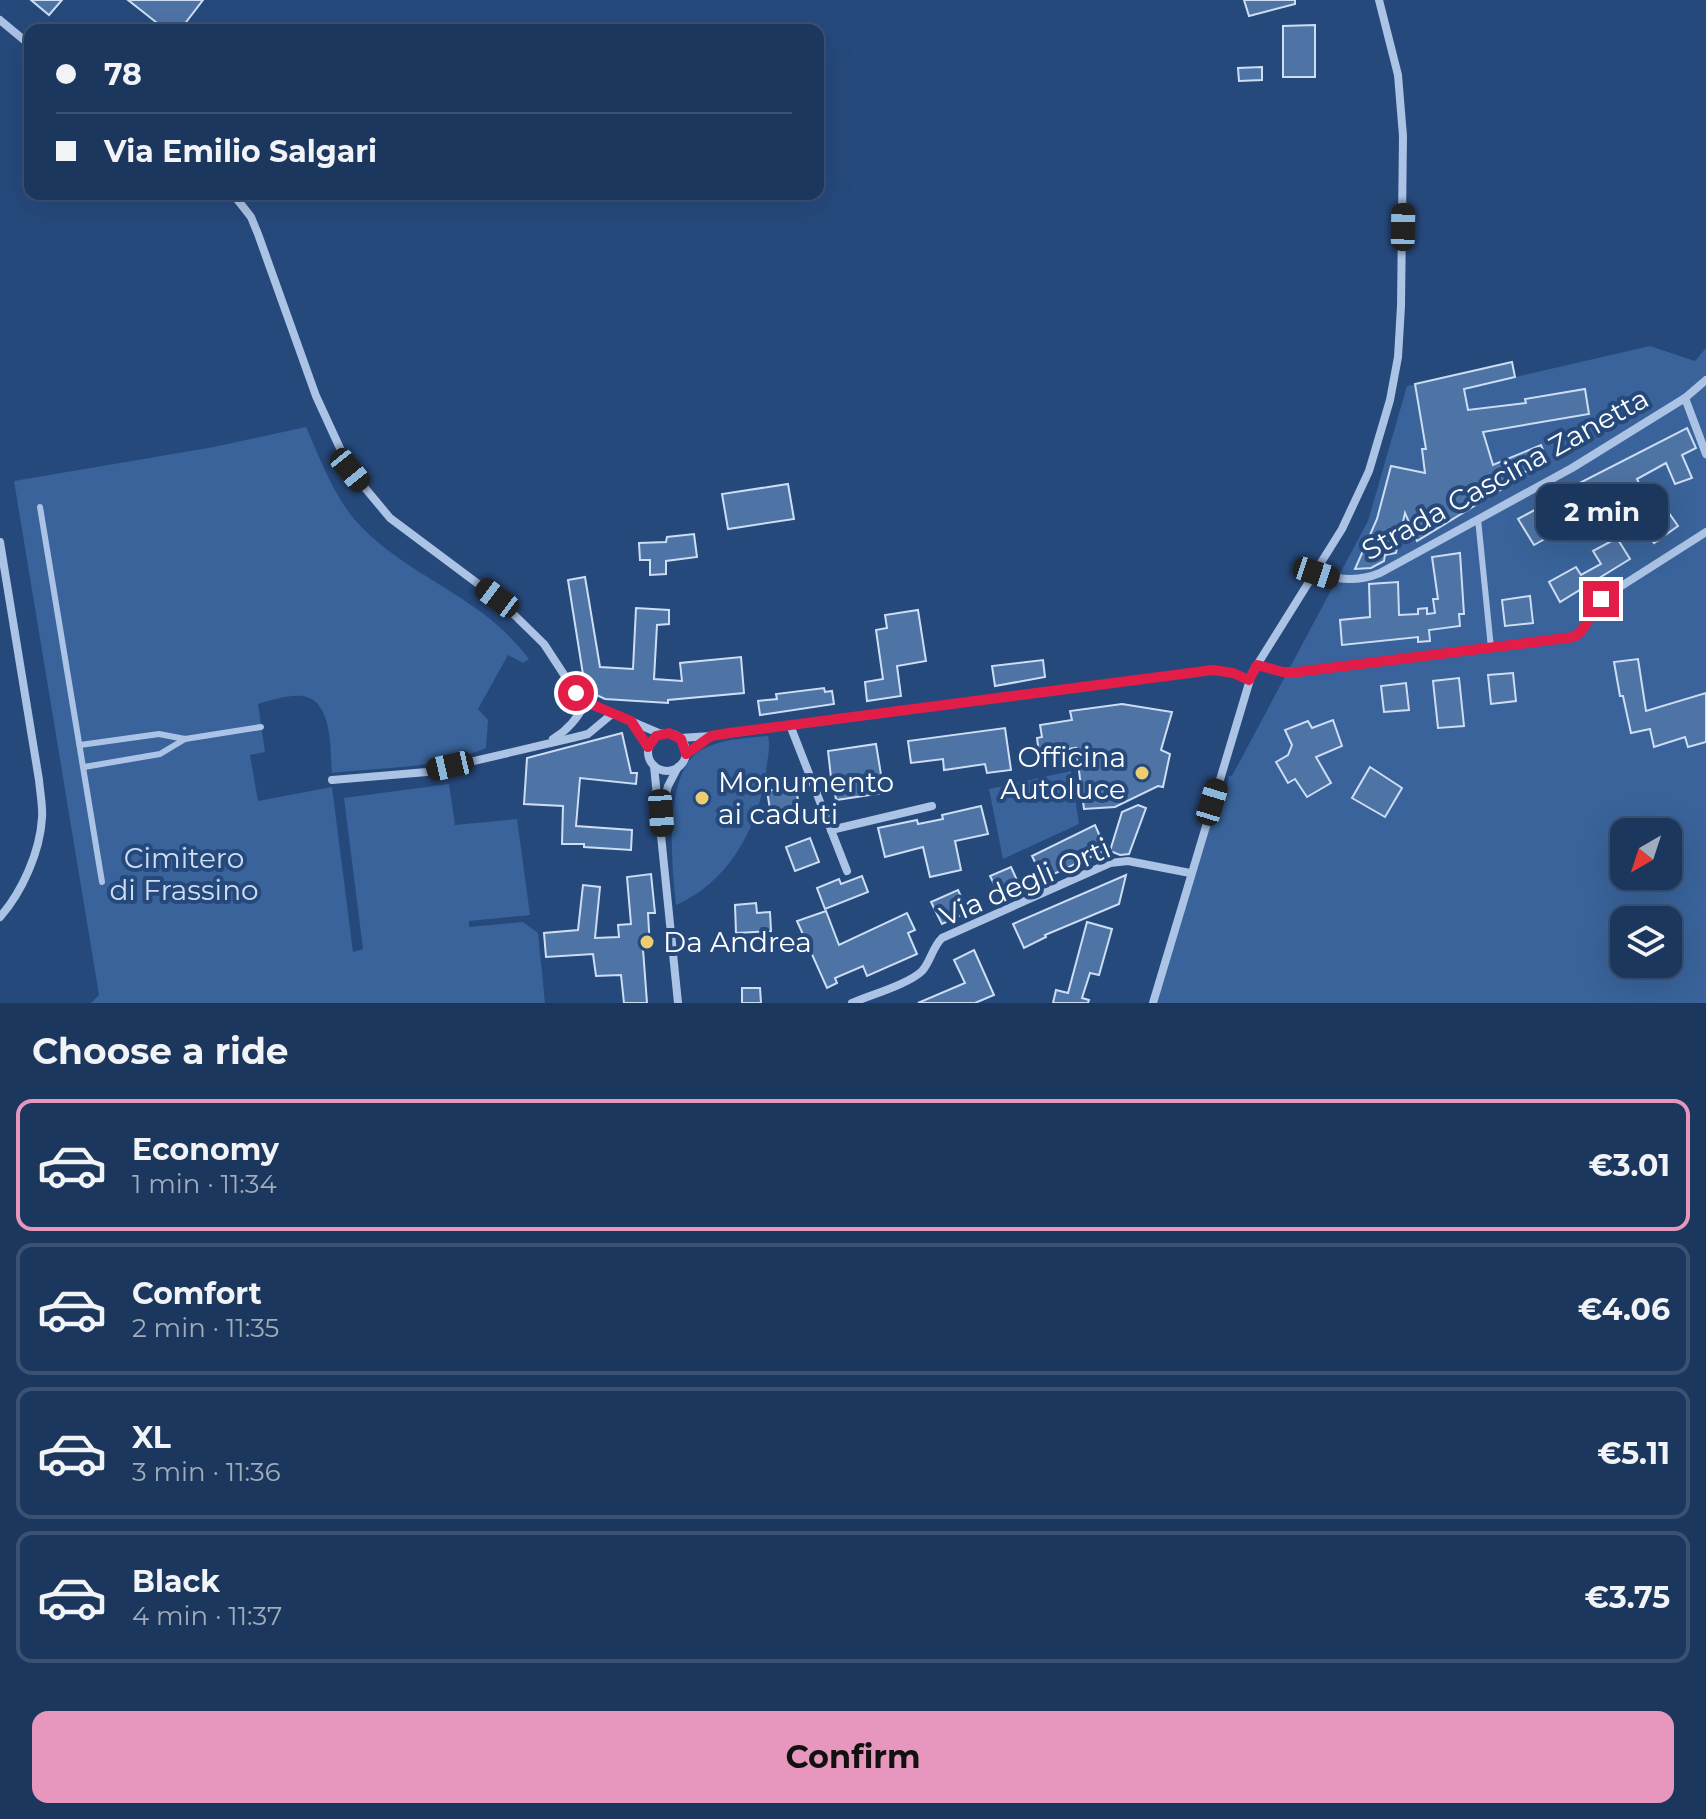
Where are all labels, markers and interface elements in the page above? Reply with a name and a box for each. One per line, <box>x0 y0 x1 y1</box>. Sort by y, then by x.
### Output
text: 78 <box>104 56 142 93</box>
text: Via Emilio Salgari <box>104 133 377 170</box>
car <box>1391 203 1415 251</box>
street label: Strada Cascina Zanetta <box>1356 381 1654 567</box>
car <box>326 444 374 496</box>
callout: 2 min <box>1535 483 1667 539</box>
text: 2 min <box>1564 496 1640 528</box>
car <box>1289 554 1343 592</box>
car <box>471 574 523 622</box>
route end <box>1583 581 1619 617</box>
route start <box>558 675 594 711</box>
place label: Officina Autoluce <box>1000 740 1126 806</box>
car <box>424 749 476 783</box>
marker: Officina Autoluce <box>1133 764 1151 782</box>
place label: Monumento ai caduti <box>718 765 894 831</box>
car <box>1194 776 1230 828</box>
car <box>647 788 675 838</box>
marker: Monumento ai caduti <box>693 789 711 807</box>
north arrow <box>1610 818 1682 890</box>
map controls <box>1610 818 1682 978</box>
street label: Via degli Orti <box>935 831 1115 933</box>
park label: Cimitero di Frassino <box>109 841 259 907</box>
button: layers <box>1610 906 1682 978</box>
place label: Da Andrea <box>663 925 812 959</box>
marker: Da Andrea <box>638 933 656 951</box>
text: Choose a ride <box>32 1029 289 1073</box>
icon: car <box>36 1129 108 1201</box>
text: Economy <box>132 1131 279 1168</box>
text: €3.01 <box>1588 1147 1670 1184</box>
text: 1 min · 11:34 <box>132 1168 277 1200</box>
icon: car <box>36 1273 108 1345</box>
text: Comfort <box>132 1275 262 1312</box>
text: €4.06 <box>1578 1291 1670 1328</box>
text: 2 min · 11:35 <box>132 1312 279 1344</box>
icon: car <box>36 1417 108 1489</box>
text: XL <box>132 1419 171 1456</box>
text: €5.11 <box>1597 1435 1670 1472</box>
text: 3 min · 11:36 <box>132 1456 281 1488</box>
icon: car <box>36 1561 108 1633</box>
text: Black <box>132 1563 220 1600</box>
text: €3.75 <box>1585 1579 1670 1616</box>
text: 4 min · 11:37 <box>132 1600 282 1632</box>
button: Confirm <box>32 1711 1674 1803</box>

